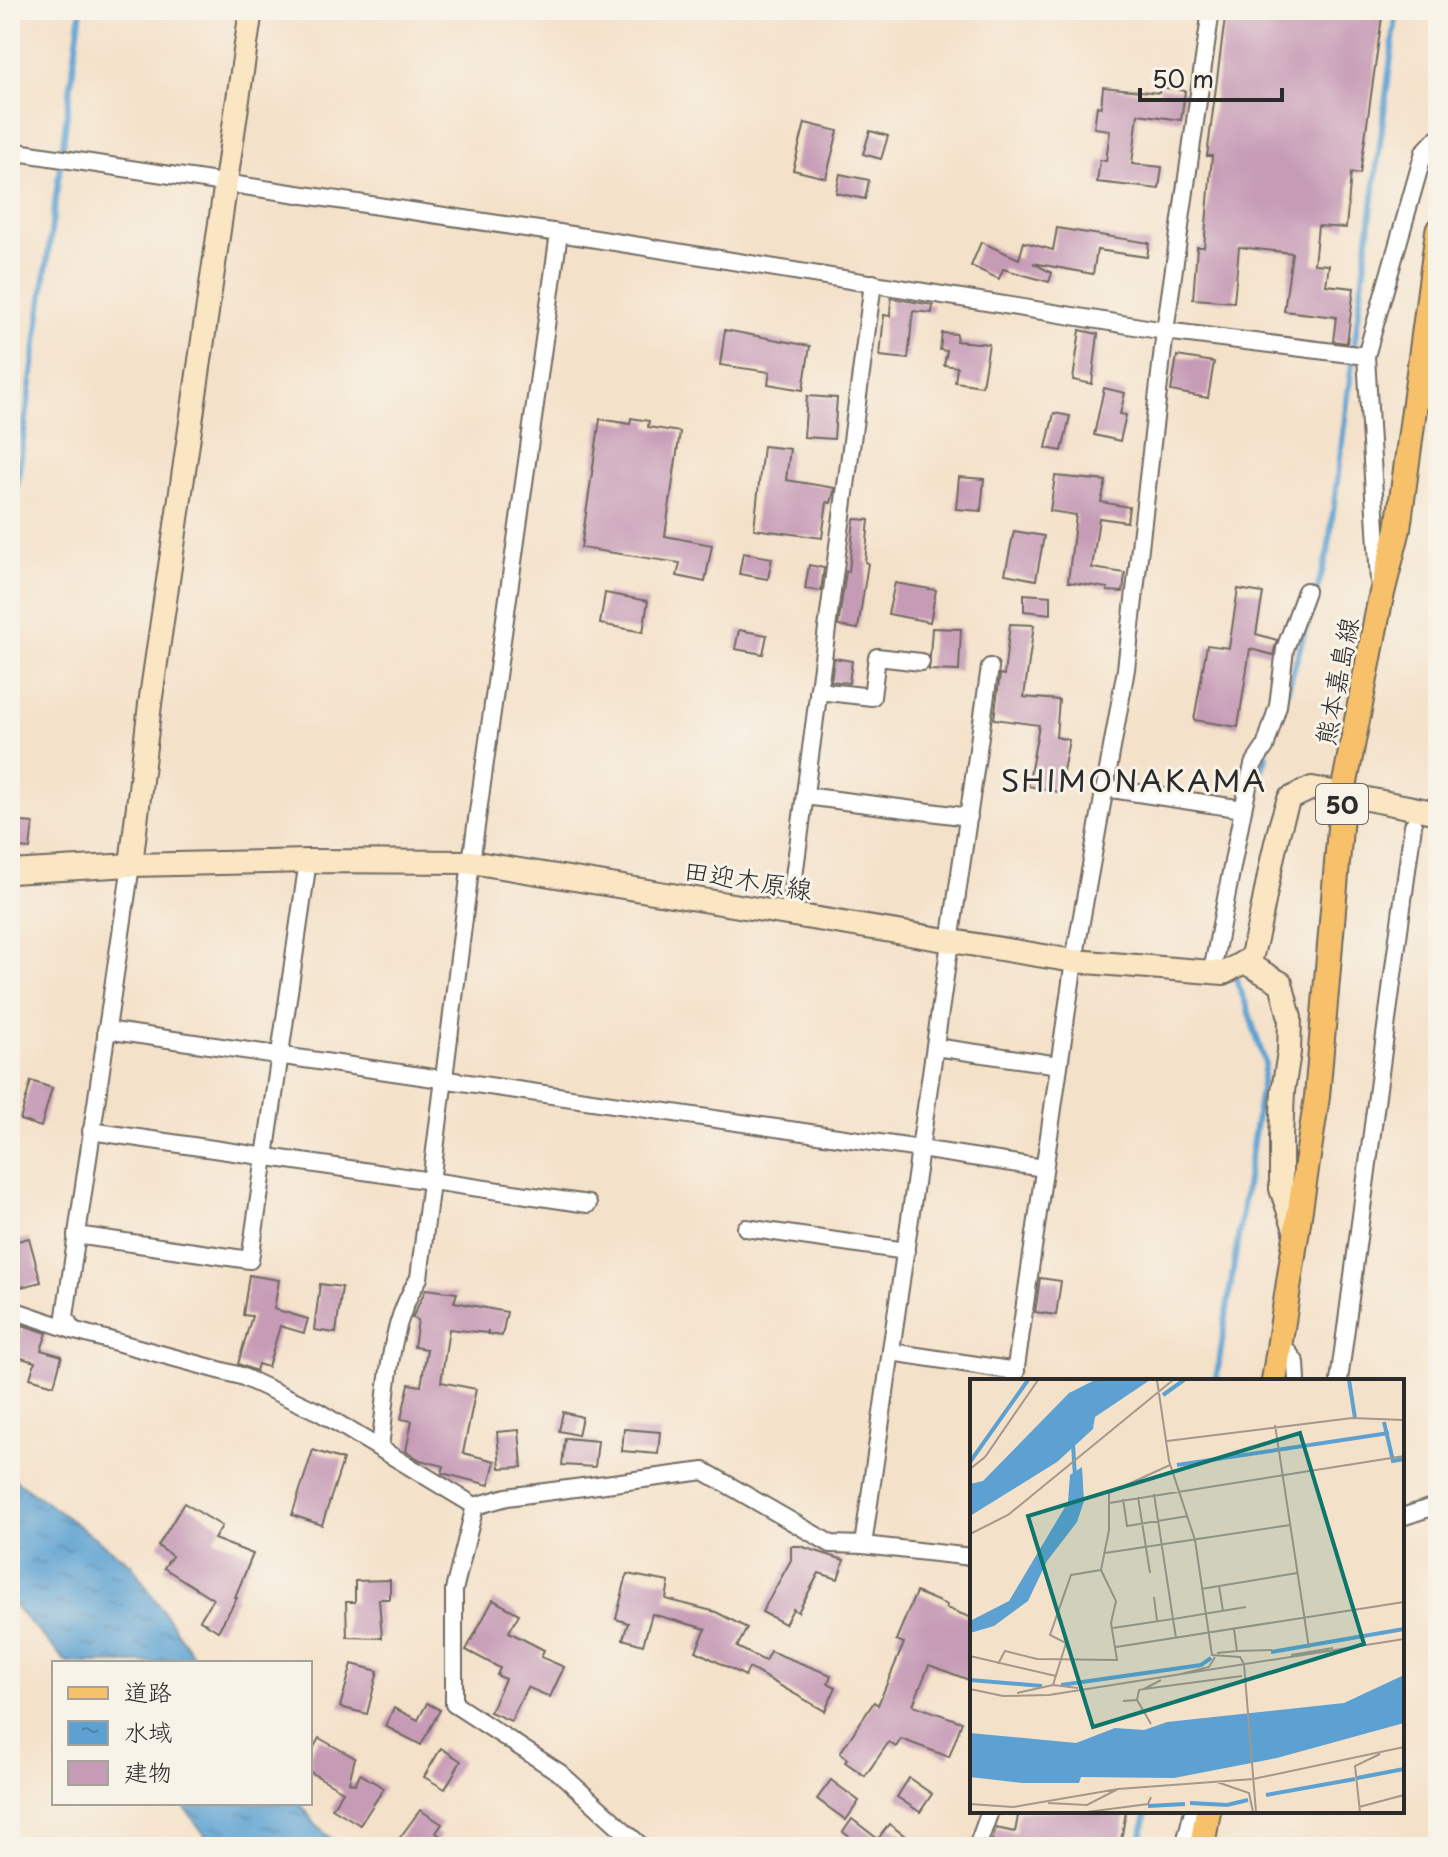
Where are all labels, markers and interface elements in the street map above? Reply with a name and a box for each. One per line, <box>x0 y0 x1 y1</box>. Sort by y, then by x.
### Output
scale bar <box>1140 52 1282 102</box>
text: 50 m <box>1152 60 1214 96</box>
street label: 熊本嘉島線 <box>1304 613 1368 749</box>
district label: SHIMONAKAMA <box>1001 757 1267 802</box>
road number: 50 <box>1316 784 1368 824</box>
street label: 田迎木原線 <box>681 850 815 908</box>
inset map <box>970 1379 1404 1813</box>
legend <box>52 1661 312 1805</box>
text: 道路 <box>124 1673 172 1709</box>
text: 水域 <box>124 1713 172 1749</box>
text: 建物 <box>124 1753 172 1789</box>

